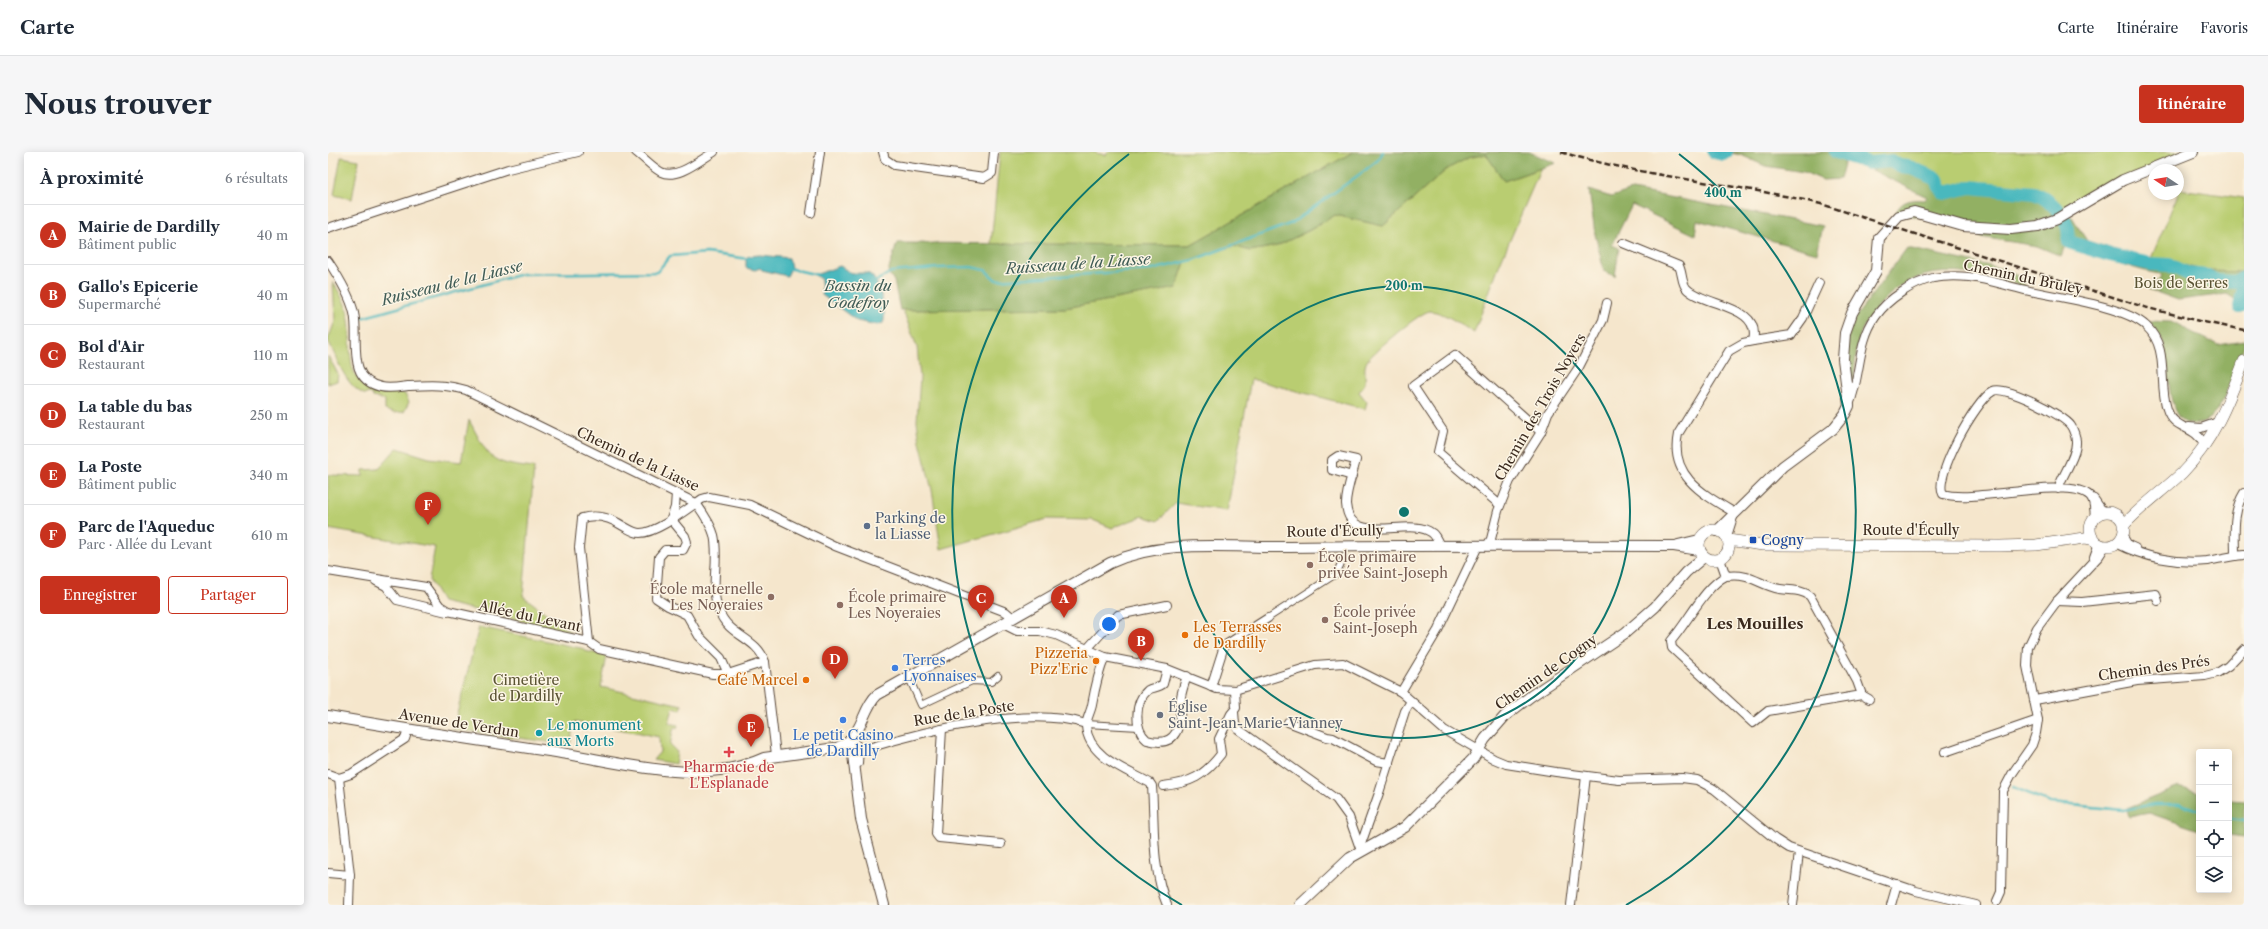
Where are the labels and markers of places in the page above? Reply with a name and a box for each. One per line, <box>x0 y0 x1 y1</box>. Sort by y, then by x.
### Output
pin: F <box>415 492 441 525</box>
centre of rings <box>1397 505 1411 519</box>
place label: Parking de la Liasse <box>875 509 946 543</box>
marker: Parking de la Liasse <box>862 521 872 531</box>
place label: Cogny <box>1761 531 1804 549</box>
marker: Cogny <box>1748 535 1758 545</box>
place label: École primaire privée Saint-Joseph <box>1318 548 1448 582</box>
marker: École primaire privée Saint-Joseph <box>1305 560 1315 570</box>
place label: École maternelle Les Noyeraies <box>650 580 763 614</box>
pin: C <box>968 585 994 618</box>
pin: A <box>1051 585 1077 618</box>
place label: École primaire Les Noyeraies <box>848 588 946 622</box>
marker: École maternelle Les Noyeraies <box>766 592 776 602</box>
marker: École primaire Les Noyeraies <box>835 600 845 610</box>
place label: École privée Saint-Joseph <box>1333 603 1418 637</box>
marker: École privée Saint-Joseph <box>1320 615 1330 625</box>
place label: Les Terrasses de Dardilly <box>1193 618 1282 652</box>
pin: B <box>1128 628 1154 661</box>
marker: Les Terrasses de Dardilly <box>1180 630 1190 640</box>
place label: Pizzeria Pizz'Eric <box>1030 644 1089 678</box>
pin: D <box>822 646 848 679</box>
place label: Terres Lyonnaises <box>903 651 977 685</box>
marker: Pizzeria Pizz'Eric <box>1091 656 1101 666</box>
marker: Terres Lyonnaises <box>890 663 900 673</box>
place label: Café Marcel <box>717 671 798 689</box>
marker: Café Marcel <box>801 675 811 685</box>
place label: Église Saint-Jean-Marie-Vianney <box>1168 698 1343 732</box>
marker: Église Saint-Jean-Marie-Vianney <box>1155 710 1165 720</box>
pin: E <box>738 714 764 747</box>
marker: Le petit Casino de Dardilly <box>838 715 848 725</box>
place label: Le monument aux Morts <box>547 716 641 750</box>
place label: Le petit Casino de Dardilly <box>793 726 894 760</box>
marker: Le monument aux Morts <box>534 728 544 738</box>
marker: Pharmacie de L'Esplanade <box>724 747 734 757</box>
place label: Pharmacie de L'Esplanade <box>683 758 775 792</box>

